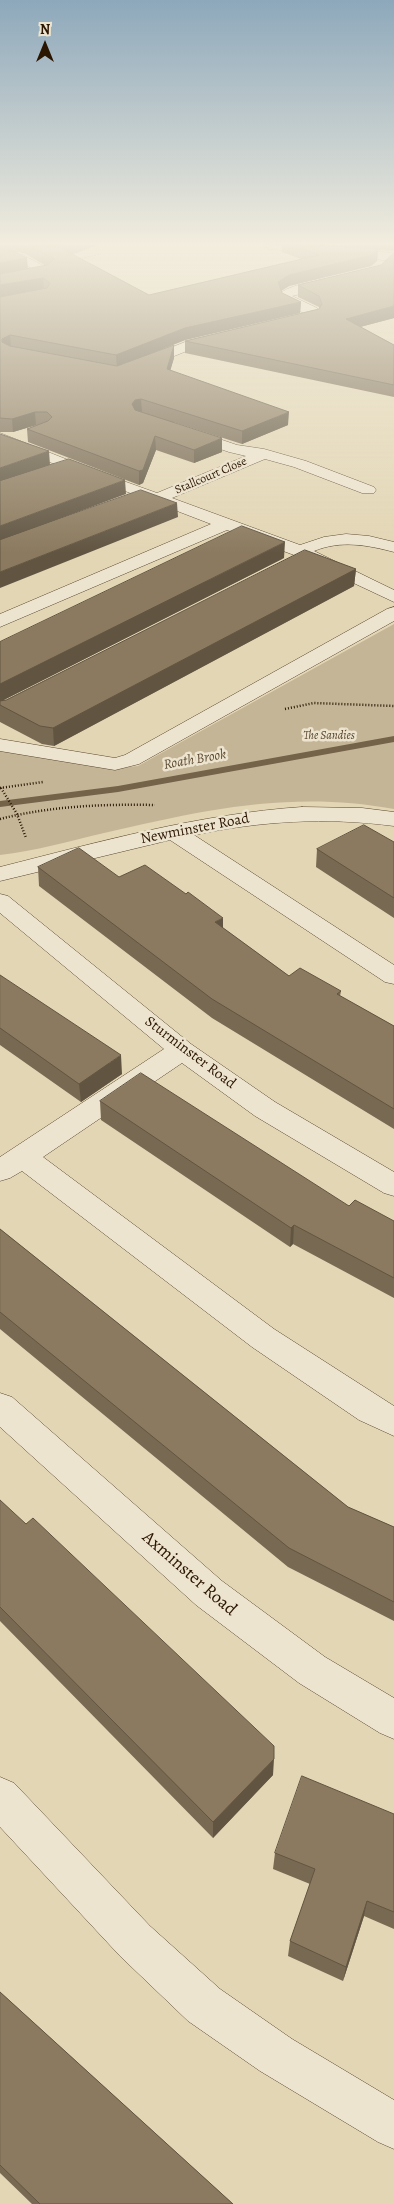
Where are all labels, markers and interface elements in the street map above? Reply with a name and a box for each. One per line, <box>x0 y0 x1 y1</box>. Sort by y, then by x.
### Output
north arrow <box>20 20 70 70</box>
text: N <box>40 20 50 39</box>
street label: Stallcourt Close <box>173 454 249 498</box>
park label: The Sandies <box>303 729 355 743</box>
water label: Roath Brook <box>162 746 228 774</box>
street label: Newminster Road <box>139 810 251 848</box>
street label: Sturminster Road <box>141 1013 239 1093</box>
street label: Axminster Road <box>137 1527 241 1621</box>

